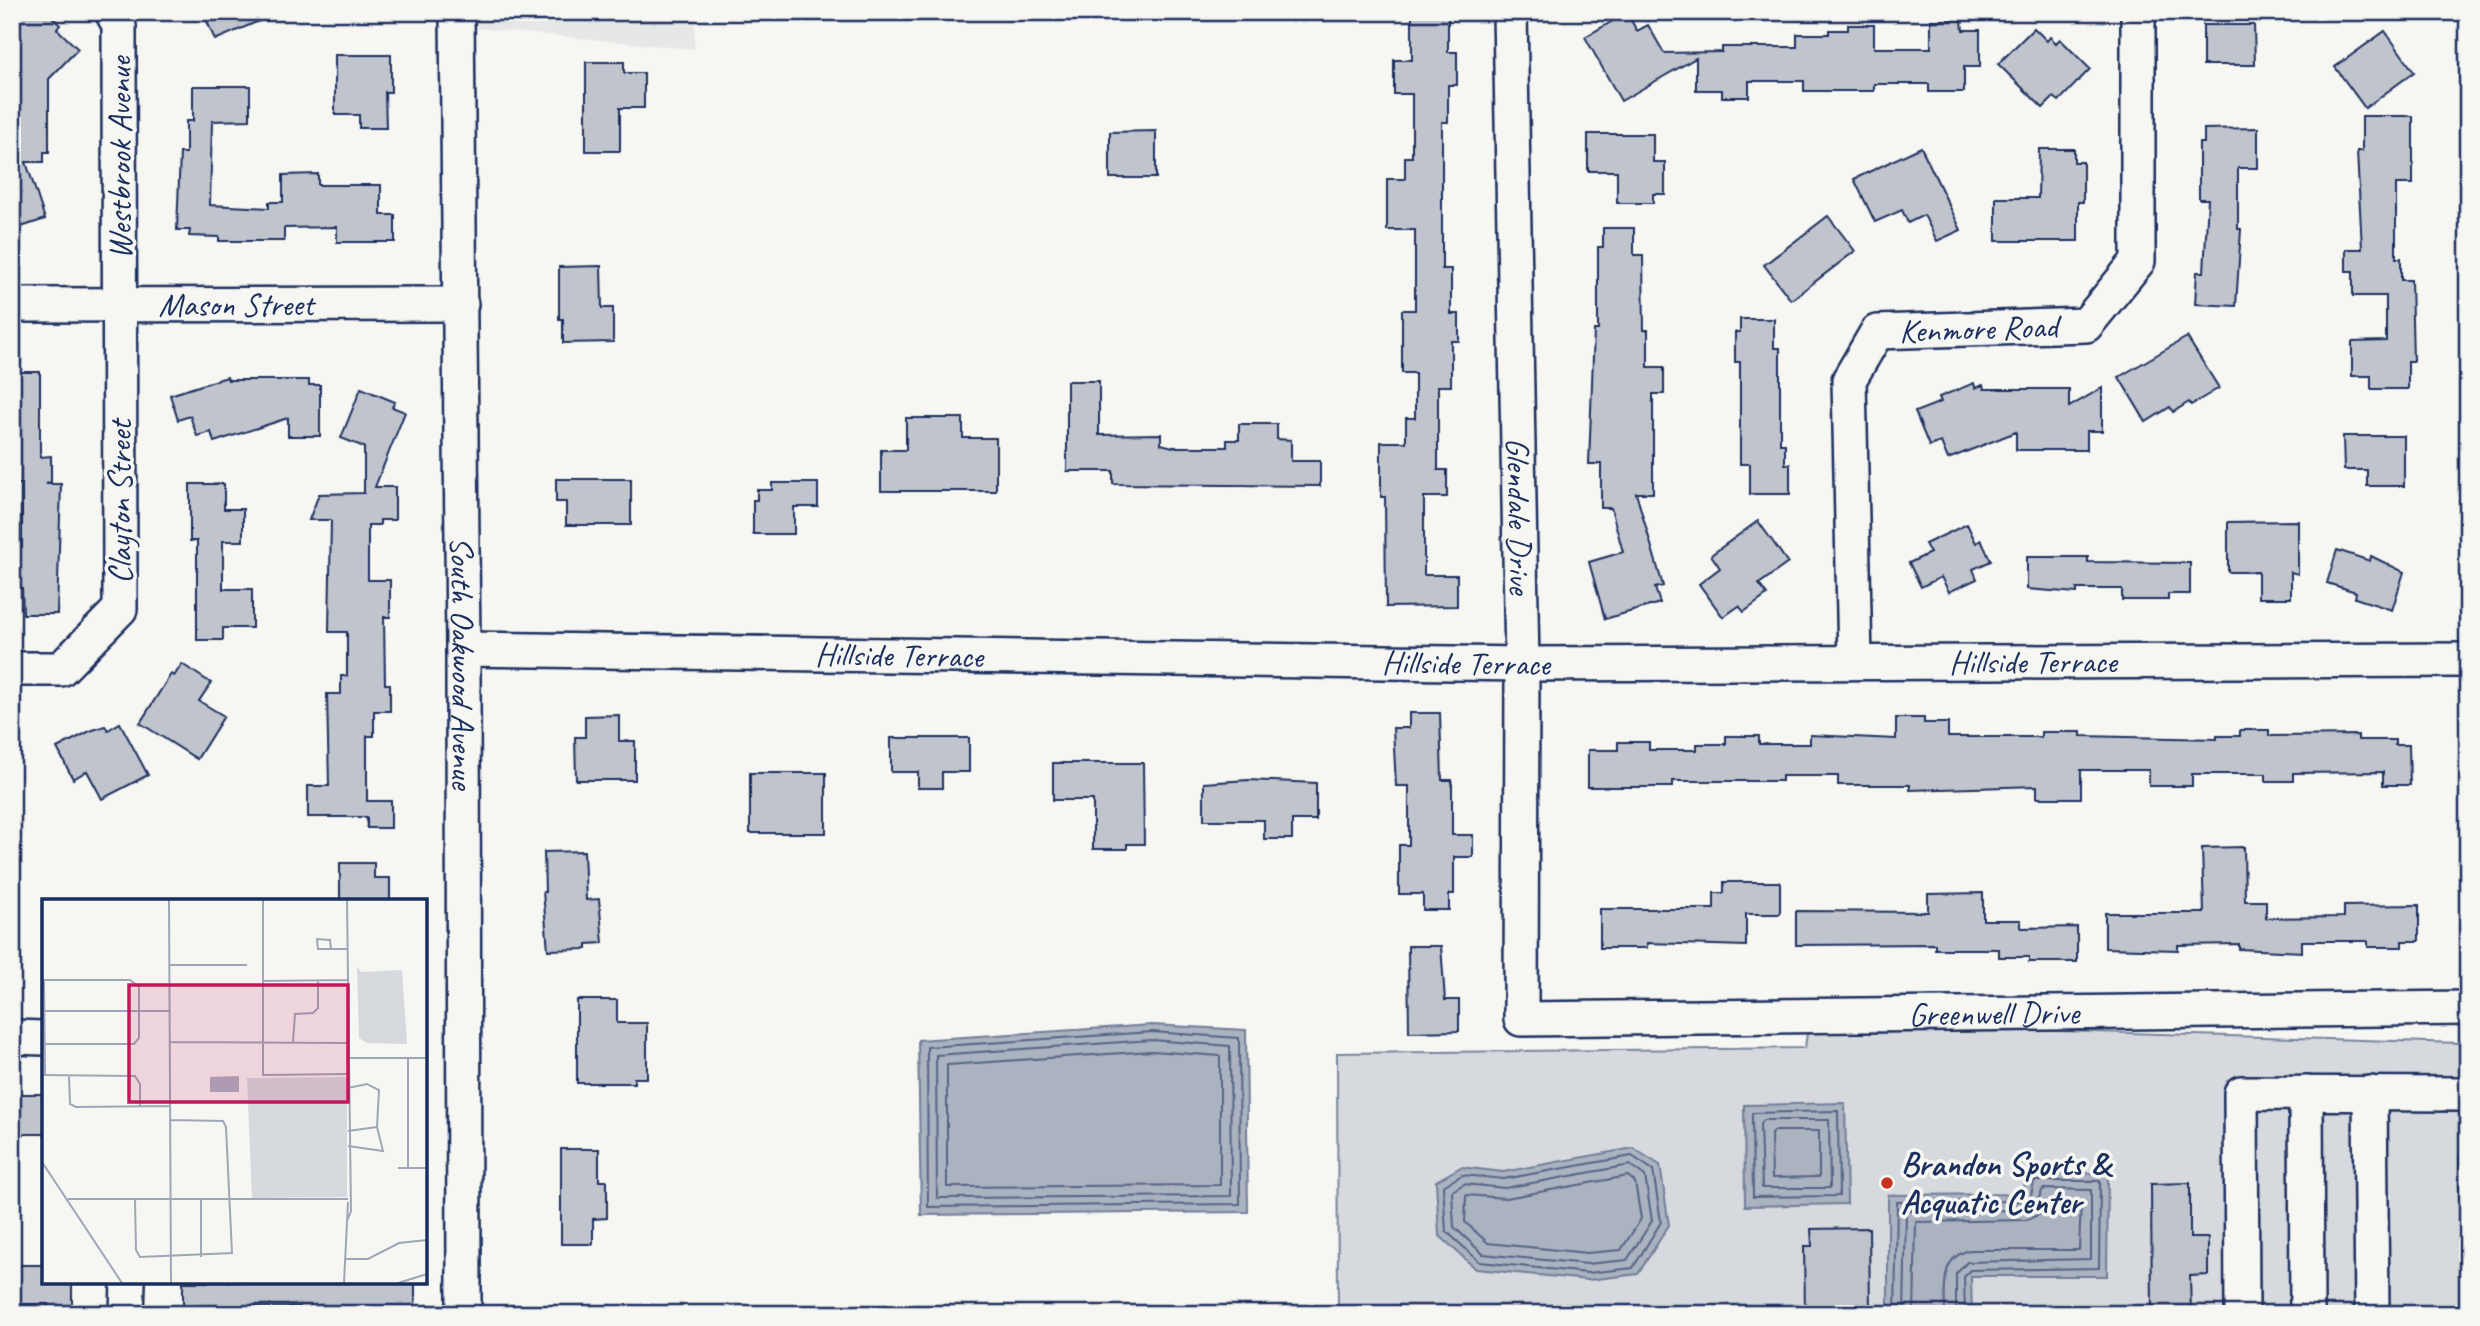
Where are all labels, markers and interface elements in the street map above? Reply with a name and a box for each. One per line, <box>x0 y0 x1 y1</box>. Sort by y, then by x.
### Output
street label: Westbrook Avenue <box>99 54 141 259</box>
street label: Mason Street <box>158 283 317 326</box>
street label: Kenmore Road <box>1898 305 2063 352</box>
street label: Clayton Street <box>99 417 141 584</box>
street label: Glendale Drive <box>1497 437 1542 597</box>
street label: South Oakwood Avenue <box>441 536 484 792</box>
street label: Hillside Terrace <box>815 633 985 677</box>
street label: Hillside Terrace <box>1949 640 2119 683</box>
street label: Hillside Terrace <box>1382 641 1552 685</box>
inset map <box>42 899 427 1284</box>
street label: Greenwell Drive <box>1908 991 2082 1035</box>
place label: Brandon Sports & Acquatic Center <box>1901 1143 2114 1223</box>
marker: Brandon Sports & Acquatic Center <box>1879 1175 1895 1191</box>

